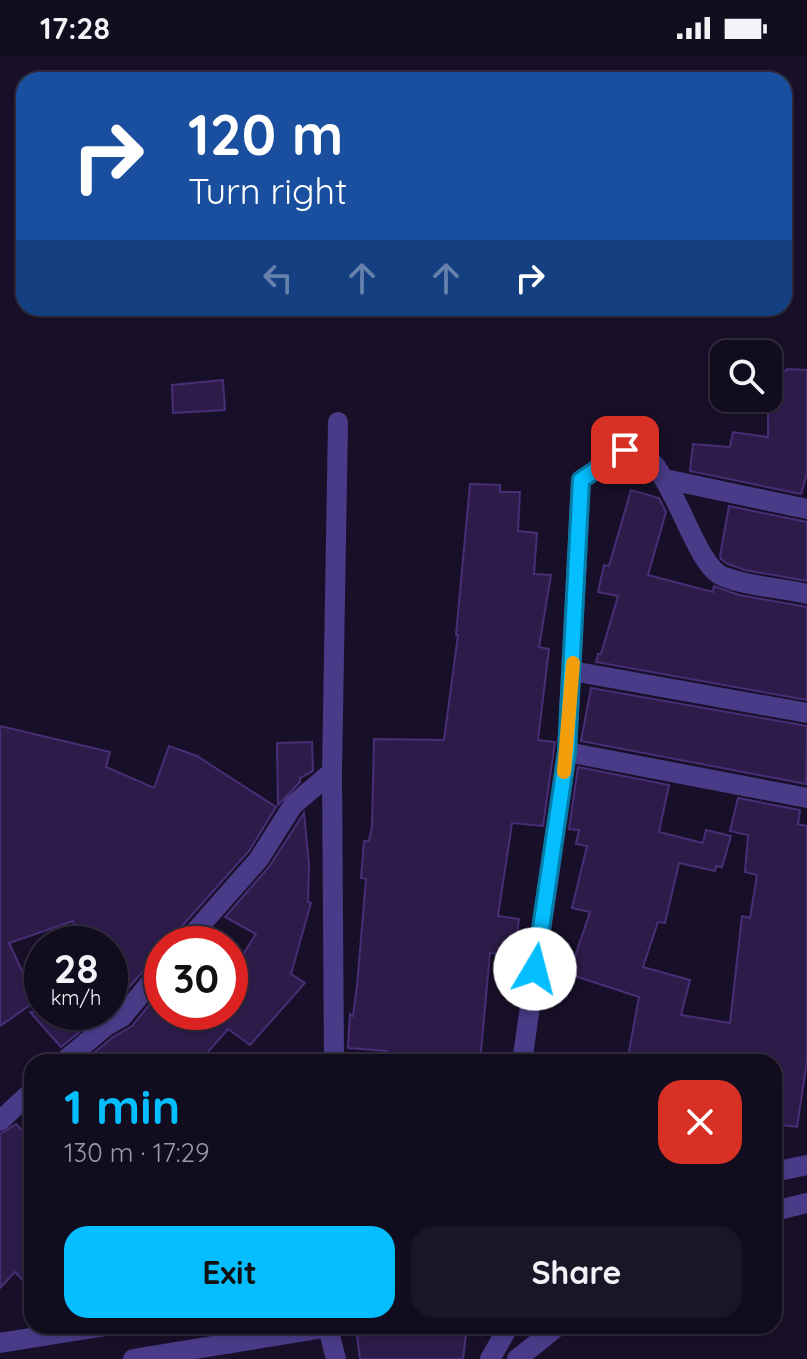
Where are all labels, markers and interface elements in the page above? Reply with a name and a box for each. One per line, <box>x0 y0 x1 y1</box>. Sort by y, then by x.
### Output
text: 17:28 <box>40 9 110 47</box>
text: 120 m <box>188 99 343 169</box>
icon: right <box>56 104 160 208</box>
text: Turn right <box>188 168 347 213</box>
icon: left <box>256 256 300 300</box>
icon: ahead <box>340 256 384 300</box>
icon: ahead <box>424 256 468 300</box>
icon: right <box>508 256 552 300</box>
map controls <box>710 340 782 412</box>
button: search <box>710 340 782 412</box>
pin <box>591 416 659 484</box>
icon: arrive <box>603 428 647 472</box>
speed limit sign: 30 <box>144 926 248 1030</box>
position arrow <box>493 927 577 1011</box>
text: 28 <box>54 943 98 993</box>
text: km/h <box>51 985 101 1010</box>
text: 1 min <box>64 1076 180 1136</box>
button: close <box>658 1080 742 1164</box>
text: 130 m · 17:29 <box>64 1136 210 1169</box>
button: Exit <box>64 1226 395 1318</box>
button: Share <box>411 1226 742 1318</box>

